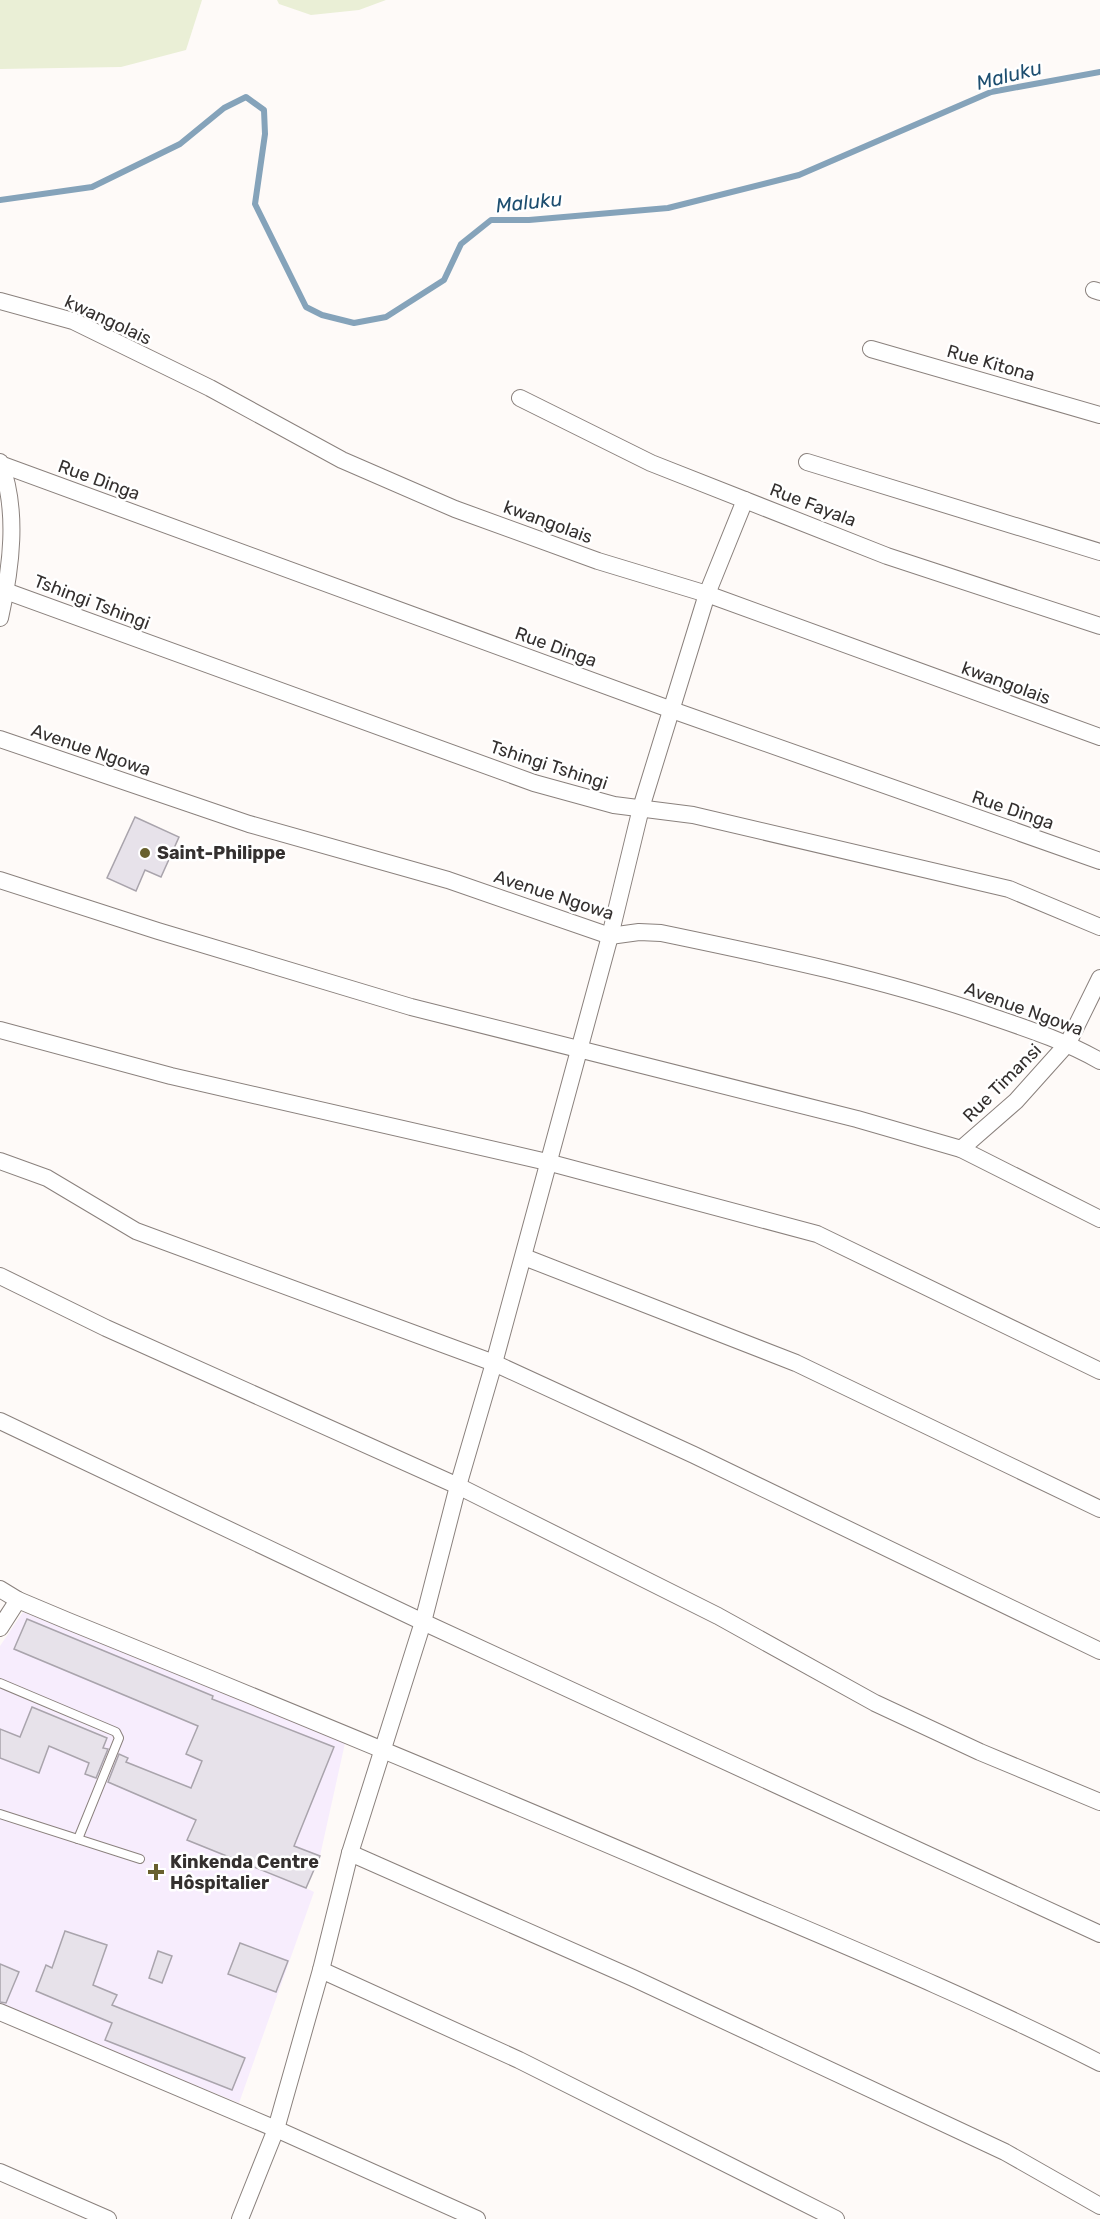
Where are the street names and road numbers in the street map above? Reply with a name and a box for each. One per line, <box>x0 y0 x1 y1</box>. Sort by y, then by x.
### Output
street label: kwangolais <box>61 290 155 350</box>
street label: Rue Kitona <box>944 340 1038 386</box>
street label: Rue Dinga <box>55 455 143 505</box>
street label: Rue Fayala <box>767 478 859 532</box>
street label: kwangolais <box>500 496 596 548</box>
street label: Tshingi Tshingi <box>31 570 153 634</box>
street label: Rue Dinga <box>512 622 600 672</box>
street label: kwangolais <box>958 657 1054 709</box>
street label: Avenue Ngowa <box>28 719 154 781</box>
street label: Tshingi Tshingi <box>487 736 611 794</box>
street label: Rue Dinga <box>969 786 1057 834</box>
street label: Avenue Ngowa <box>491 865 617 925</box>
street label: Avenue Ngowa <box>962 977 1086 1041</box>
street label: Rue Timansi <box>958 1039 1046 1127</box>

